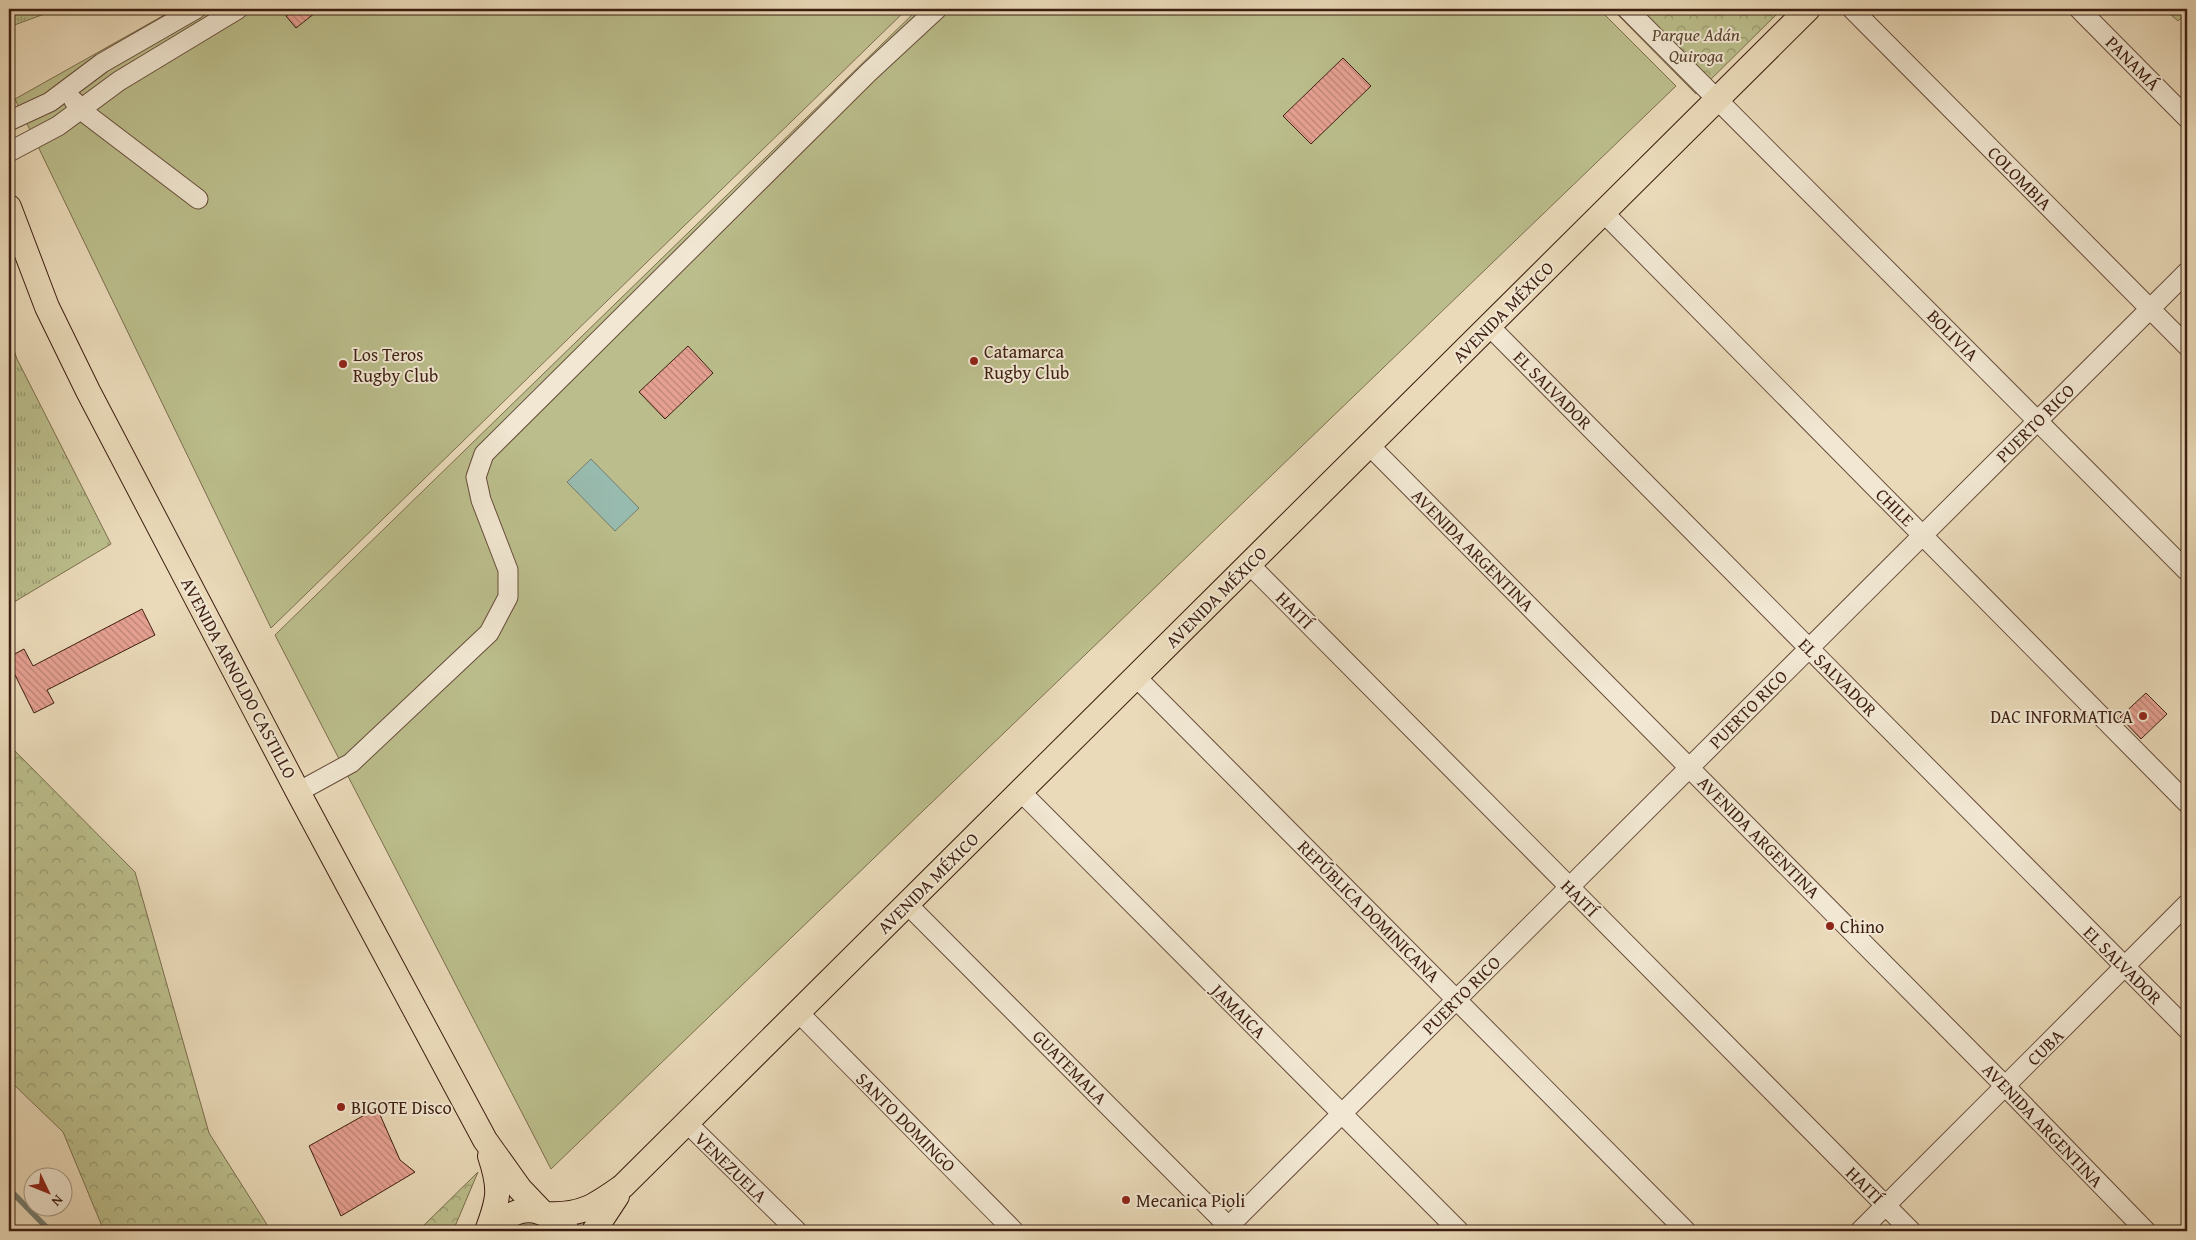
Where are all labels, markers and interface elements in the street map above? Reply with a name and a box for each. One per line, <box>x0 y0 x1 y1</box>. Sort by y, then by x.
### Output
park label: Parque Adán Quiroga <box>1651 21 1740 69</box>
street label: PANAMÁ <box>2099 29 2167 97</box>
street label: COLOMBIA <box>1982 140 2059 217</box>
street label: AVENIDA MÉXICO <box>1446 255 1560 369</box>
street label: BOLIVIA <box>1921 303 1985 367</box>
place label: Catamarca Rugby Club <box>984 338 1069 386</box>
place label: Los Teros Rugby Club <box>353 341 438 389</box>
street label: EL SALVADOR <box>1507 344 1599 436</box>
marker: Catamarca Rugby Club <box>968 355 980 367</box>
marker: Los Teros Rugby Club <box>337 358 349 370</box>
street label: PUERTO RICO <box>1989 377 2081 469</box>
street label: CHILE <box>1869 481 1921 533</box>
street label: AVENIDA ARGENTINA <box>1405 482 1541 618</box>
street label: AVENIDA MÉXICO <box>1159 540 1273 654</box>
street label: AVENIDA ARNOLDO CASTILLO <box>174 572 304 784</box>
street label: HAITÍ <box>1270 585 1320 635</box>
street label: EL SALVADOR <box>1792 631 1884 723</box>
street label: PUERTO RICO <box>1702 663 1794 755</box>
place label: DAC INFORMATICA <box>1990 703 2133 730</box>
marker: DAC INFORMATICA <box>2137 710 2149 722</box>
street label: AVENIDA ARGENTINA <box>1691 769 1827 905</box>
street label: AVENIDA MÉXICO <box>871 826 985 940</box>
street label: REPÚBLICA DOMINICANA <box>1292 834 1446 988</box>
street label: HAITÍ <box>1555 873 1605 923</box>
place label: Chino <box>1840 913 1884 940</box>
street label: EL SALVADOR <box>2077 919 2169 1011</box>
marker: Chino <box>1824 920 1836 932</box>
street label: PUERTO RICO <box>1415 949 1507 1041</box>
street label: JAMAICA <box>1204 976 1273 1045</box>
street label: CUBA <box>2020 1022 2070 1072</box>
street label: GUATEMALA <box>1026 1023 1114 1111</box>
street label: AVENIDA ARGENTINA <box>1976 1057 2110 1193</box>
street label: SANTO DOMINGO <box>850 1066 962 1178</box>
place label: BIGOTE Disco <box>351 1094 452 1121</box>
marker: BIGOTE Disco <box>335 1101 347 1113</box>
street label: VENEZUELA <box>689 1125 774 1209</box>
street label: HAITÍ <box>1840 1160 1890 1210</box>
north arrow <box>22 1168 72 1218</box>
place label: Mecanica Pioli <box>1136 1187 1245 1214</box>
text: N <box>47 1191 68 1212</box>
marker: Mecanica Pioli <box>1120 1194 1132 1206</box>

